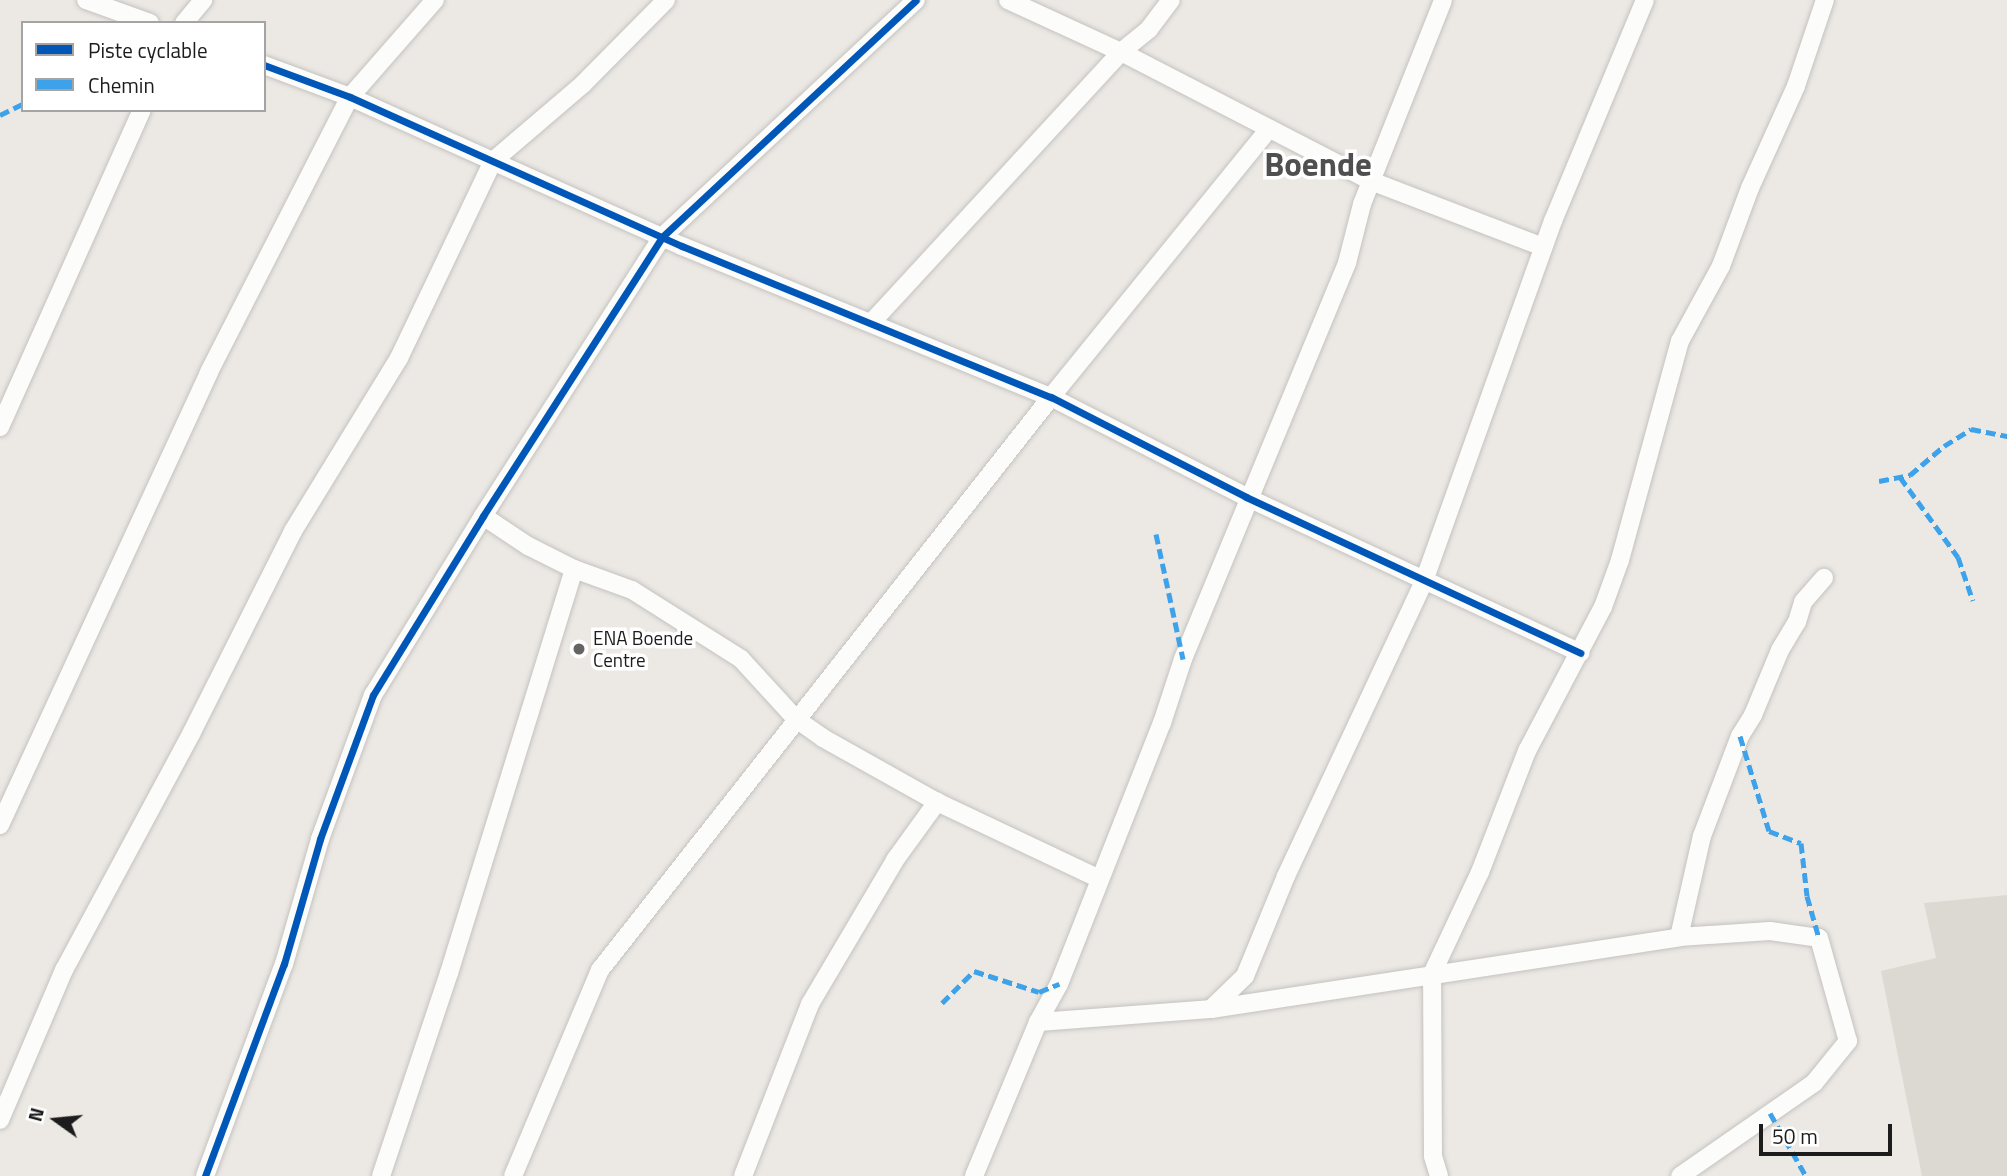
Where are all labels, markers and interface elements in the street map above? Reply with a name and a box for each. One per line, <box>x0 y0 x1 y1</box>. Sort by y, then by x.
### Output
legend <box>21 21 266 112</box>
text: Piste cyclable <box>88 34 208 66</box>
text: Chemin <box>88 69 155 101</box>
district label: Boende <box>1264 145 1372 185</box>
place label: ENA Boende Centre <box>593 627 693 671</box>
marker: ENA Boende Centre <box>571 641 587 657</box>
north arrow <box>21 1085 91 1155</box>
text: N <box>20 1104 51 1125</box>
scale bar <box>1762 1110 1895 1154</box>
text: 50 m <box>1772 1120 1818 1152</box>

